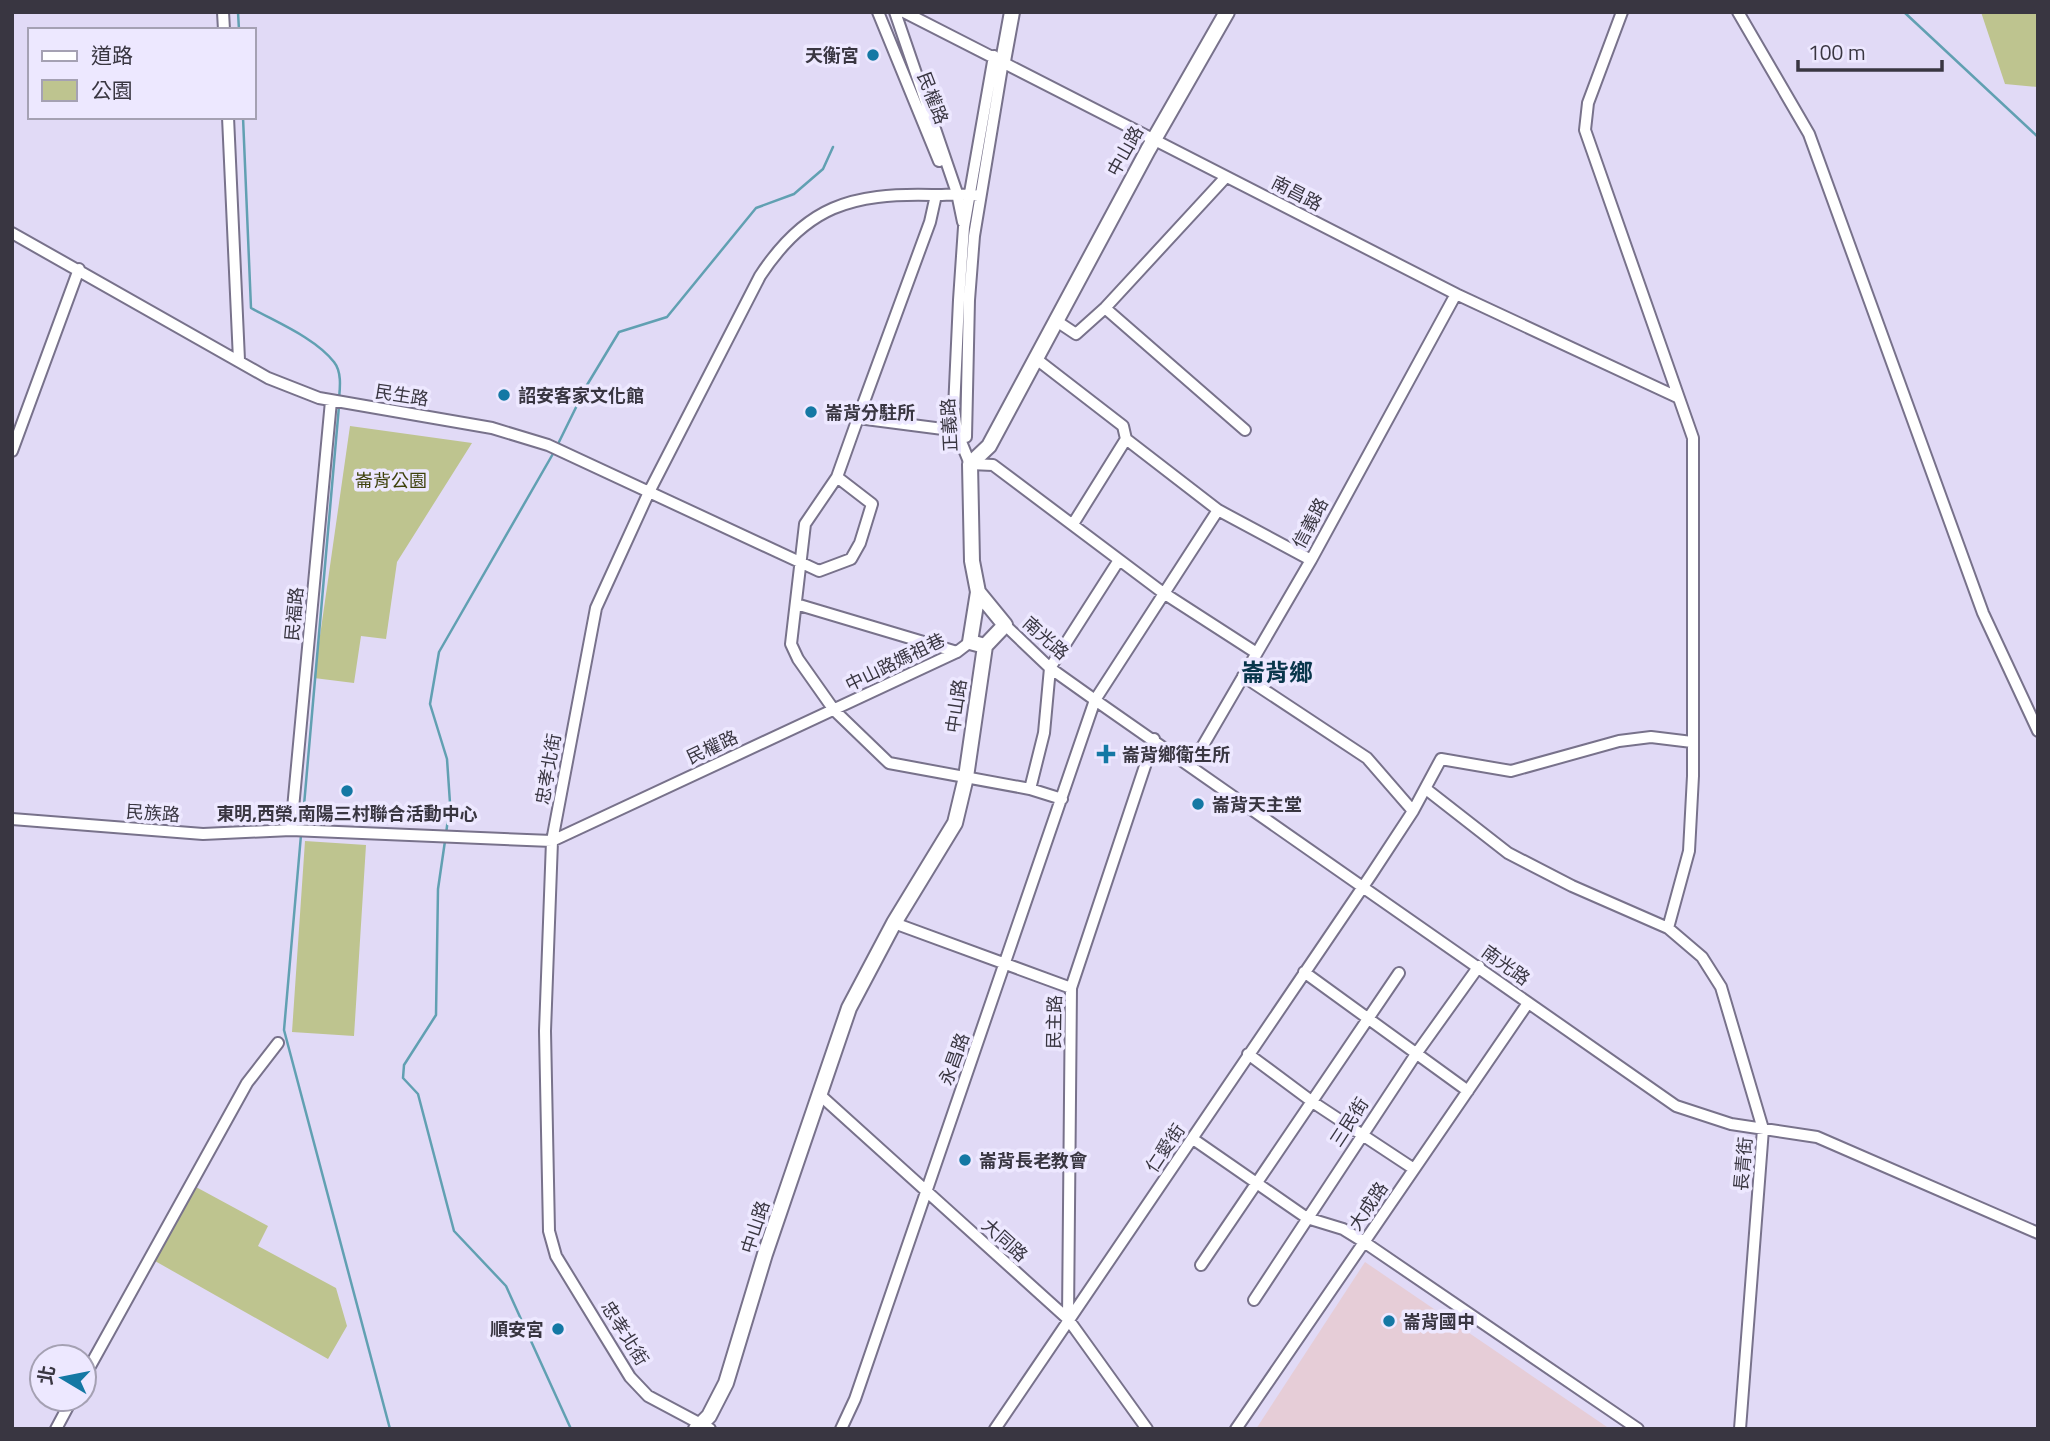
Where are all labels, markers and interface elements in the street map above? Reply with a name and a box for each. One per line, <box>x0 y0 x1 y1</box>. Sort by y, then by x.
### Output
legend <box>28 28 256 119</box>
scale bar <box>1798 28 1941 72</box>
text: 100 m <box>1808 36 1865 68</box>
text: 道路 <box>91 39 133 71</box>
place label: 天衡宮 <box>805 42 859 69</box>
marker: 天衡宮 <box>865 47 881 63</box>
street label: 民權路 <box>911 68 955 128</box>
text: 公園 <box>91 74 133 106</box>
street label: 中山路 <box>1100 121 1150 181</box>
street label: 南昌路 <box>1267 169 1327 217</box>
street label: 民生路 <box>373 377 431 413</box>
place label: 詔安客家文化館 <box>518 382 644 409</box>
marker: 詔安客家文化館 <box>496 387 512 403</box>
street label: 正義路 <box>934 397 964 453</box>
place label: 崙背分駐所 <box>825 399 915 426</box>
marker: 崙背分駐所 <box>803 404 819 420</box>
park label: 崙背公園 <box>355 467 427 494</box>
street label: 信義路 <box>1285 493 1335 553</box>
street label: 民福路 <box>278 586 310 642</box>
street label: 南光路 <box>1017 610 1075 666</box>
street label: 中山路媽祖巷 <box>841 626 949 698</box>
district label: 崙背鄉 <box>1241 654 1313 690</box>
street label: 中山路 <box>939 677 973 735</box>
street label: 民權路 <box>682 723 742 771</box>
street label: 忠孝北街 <box>528 731 568 807</box>
place label: 崙背鄉衛生所 <box>1122 741 1230 768</box>
marker: 崙背鄉衛生所 <box>1096 744 1116 764</box>
marker: 東明,西榮,南陽三村聯合活動中心 <box>339 783 355 799</box>
place label: 崙背天主堂 <box>1212 791 1302 818</box>
marker: 崙背天主堂 <box>1190 796 1206 812</box>
street label: 民族路 <box>125 798 181 828</box>
place label: 東明,西榮,南陽三村聯合活動中心 <box>216 800 478 827</box>
street label: 南光路 <box>1476 938 1536 992</box>
street label: 民主路 <box>1040 995 1068 1049</box>
street label: 永昌路 <box>932 1029 976 1089</box>
street label: 三民街 <box>1323 1092 1375 1152</box>
street label: 仁愛街 <box>1139 1118 1191 1178</box>
street label: 長青街 <box>1727 1136 1759 1192</box>
place label: 崙背長老教會 <box>979 1147 1088 1174</box>
marker: 崙背長老教會 <box>957 1152 973 1168</box>
street label: 大成路 <box>1342 1176 1394 1236</box>
street label: 中山路 <box>734 1197 776 1257</box>
street label: 大同路 <box>976 1212 1034 1268</box>
street label: 忠孝北街 <box>594 1295 656 1371</box>
place label: 崙背國中 <box>1403 1308 1475 1335</box>
marker: 崙背國中 <box>1381 1313 1397 1329</box>
place label: 順安宮 <box>490 1316 544 1343</box>
marker: 順安宮 <box>550 1321 566 1337</box>
north arrow <box>28 1343 98 1413</box>
text: 北 <box>30 1363 62 1387</box>

